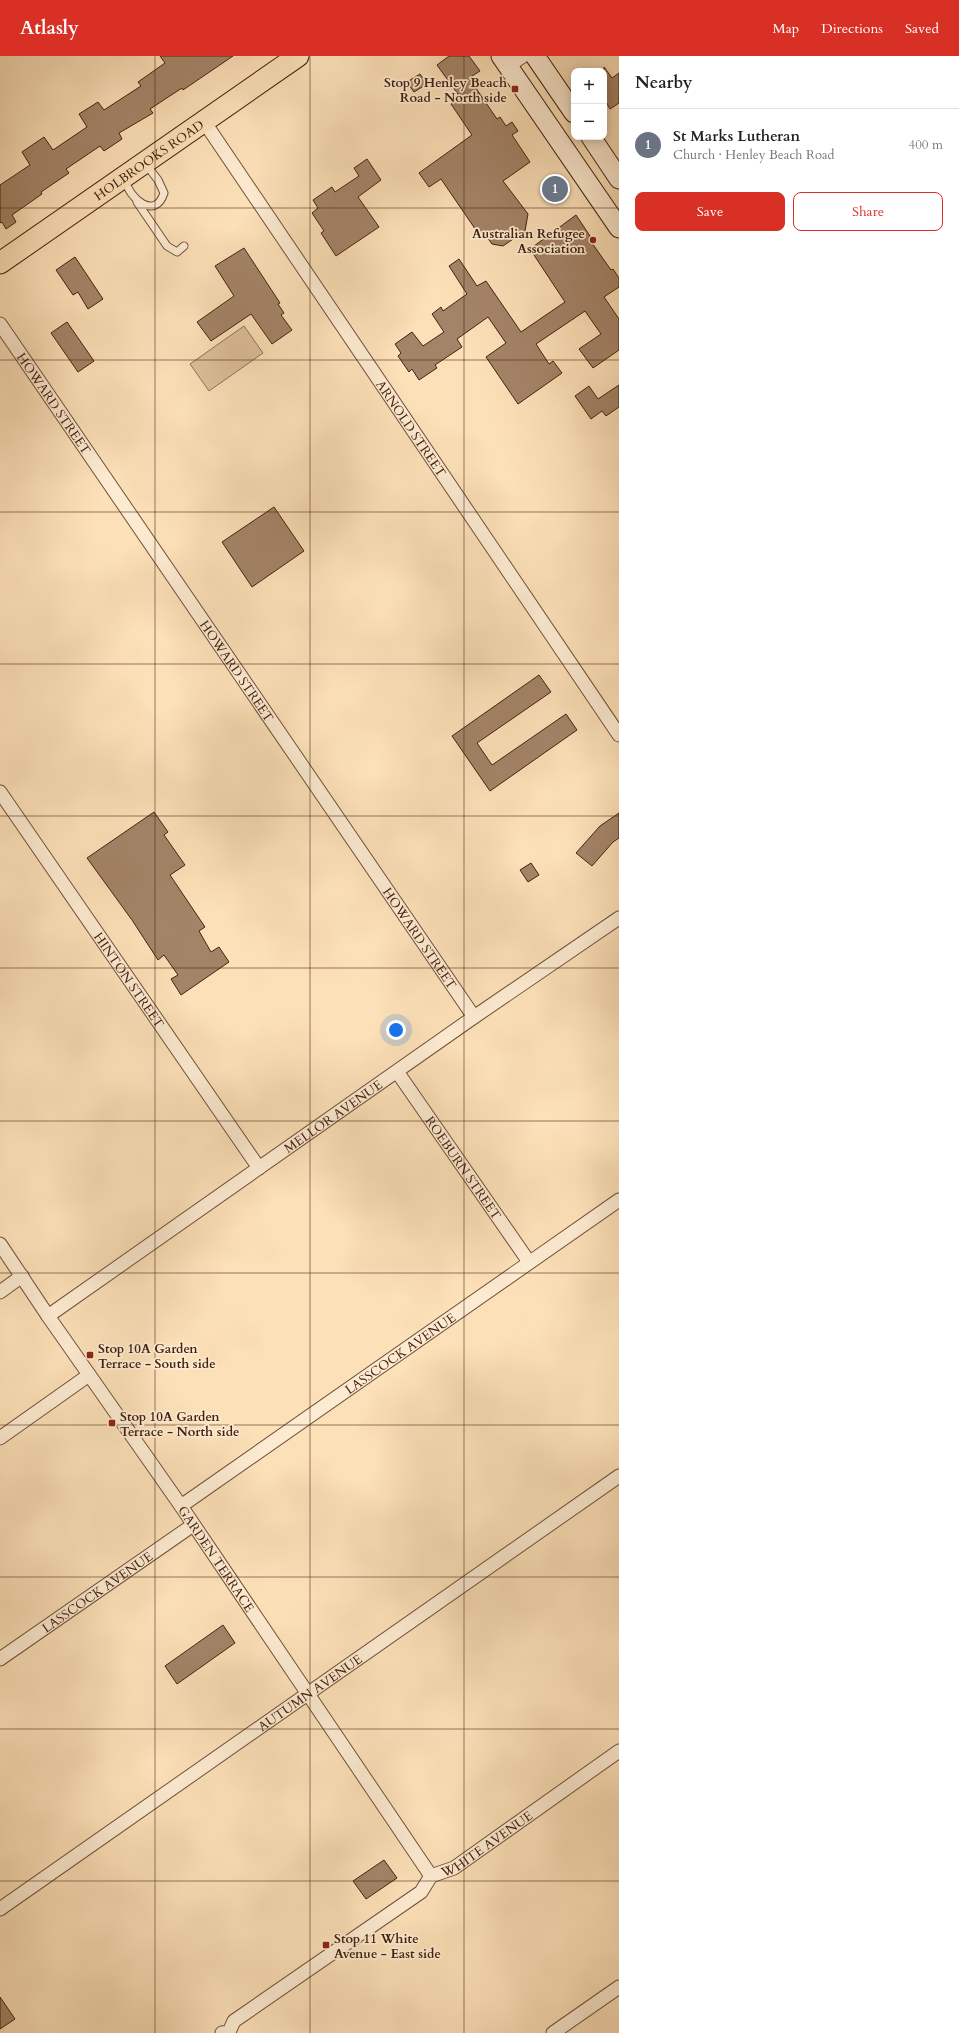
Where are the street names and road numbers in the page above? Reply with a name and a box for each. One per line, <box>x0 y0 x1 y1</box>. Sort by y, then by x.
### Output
street label: HOLBROOKS ROAD <box>91 116 208 205</box>
street label: HOWARD STREET <box>12 349 95 459</box>
street label: ARNOLD STREET <box>371 377 450 481</box>
street label: HOWARD STREET <box>195 617 278 726</box>
street label: HOWARD STREET <box>378 884 461 993</box>
street label: HINTON STREET <box>89 929 168 1032</box>
street label: MELLOR AVENUE <box>281 1076 386 1158</box>
street label: ROEBURN STREET <box>421 1113 505 1224</box>
street label: LASSCOCK AVENUE <box>342 1309 459 1399</box>
street label: GARDEN TERRACE <box>173 1503 258 1616</box>
street label: LASSCOCK AVENUE <box>39 1548 156 1637</box>
street label: AUTUMN AVENUE <box>255 1650 366 1736</box>
street label: WHITE AVENUE <box>438 1807 537 1882</box>

